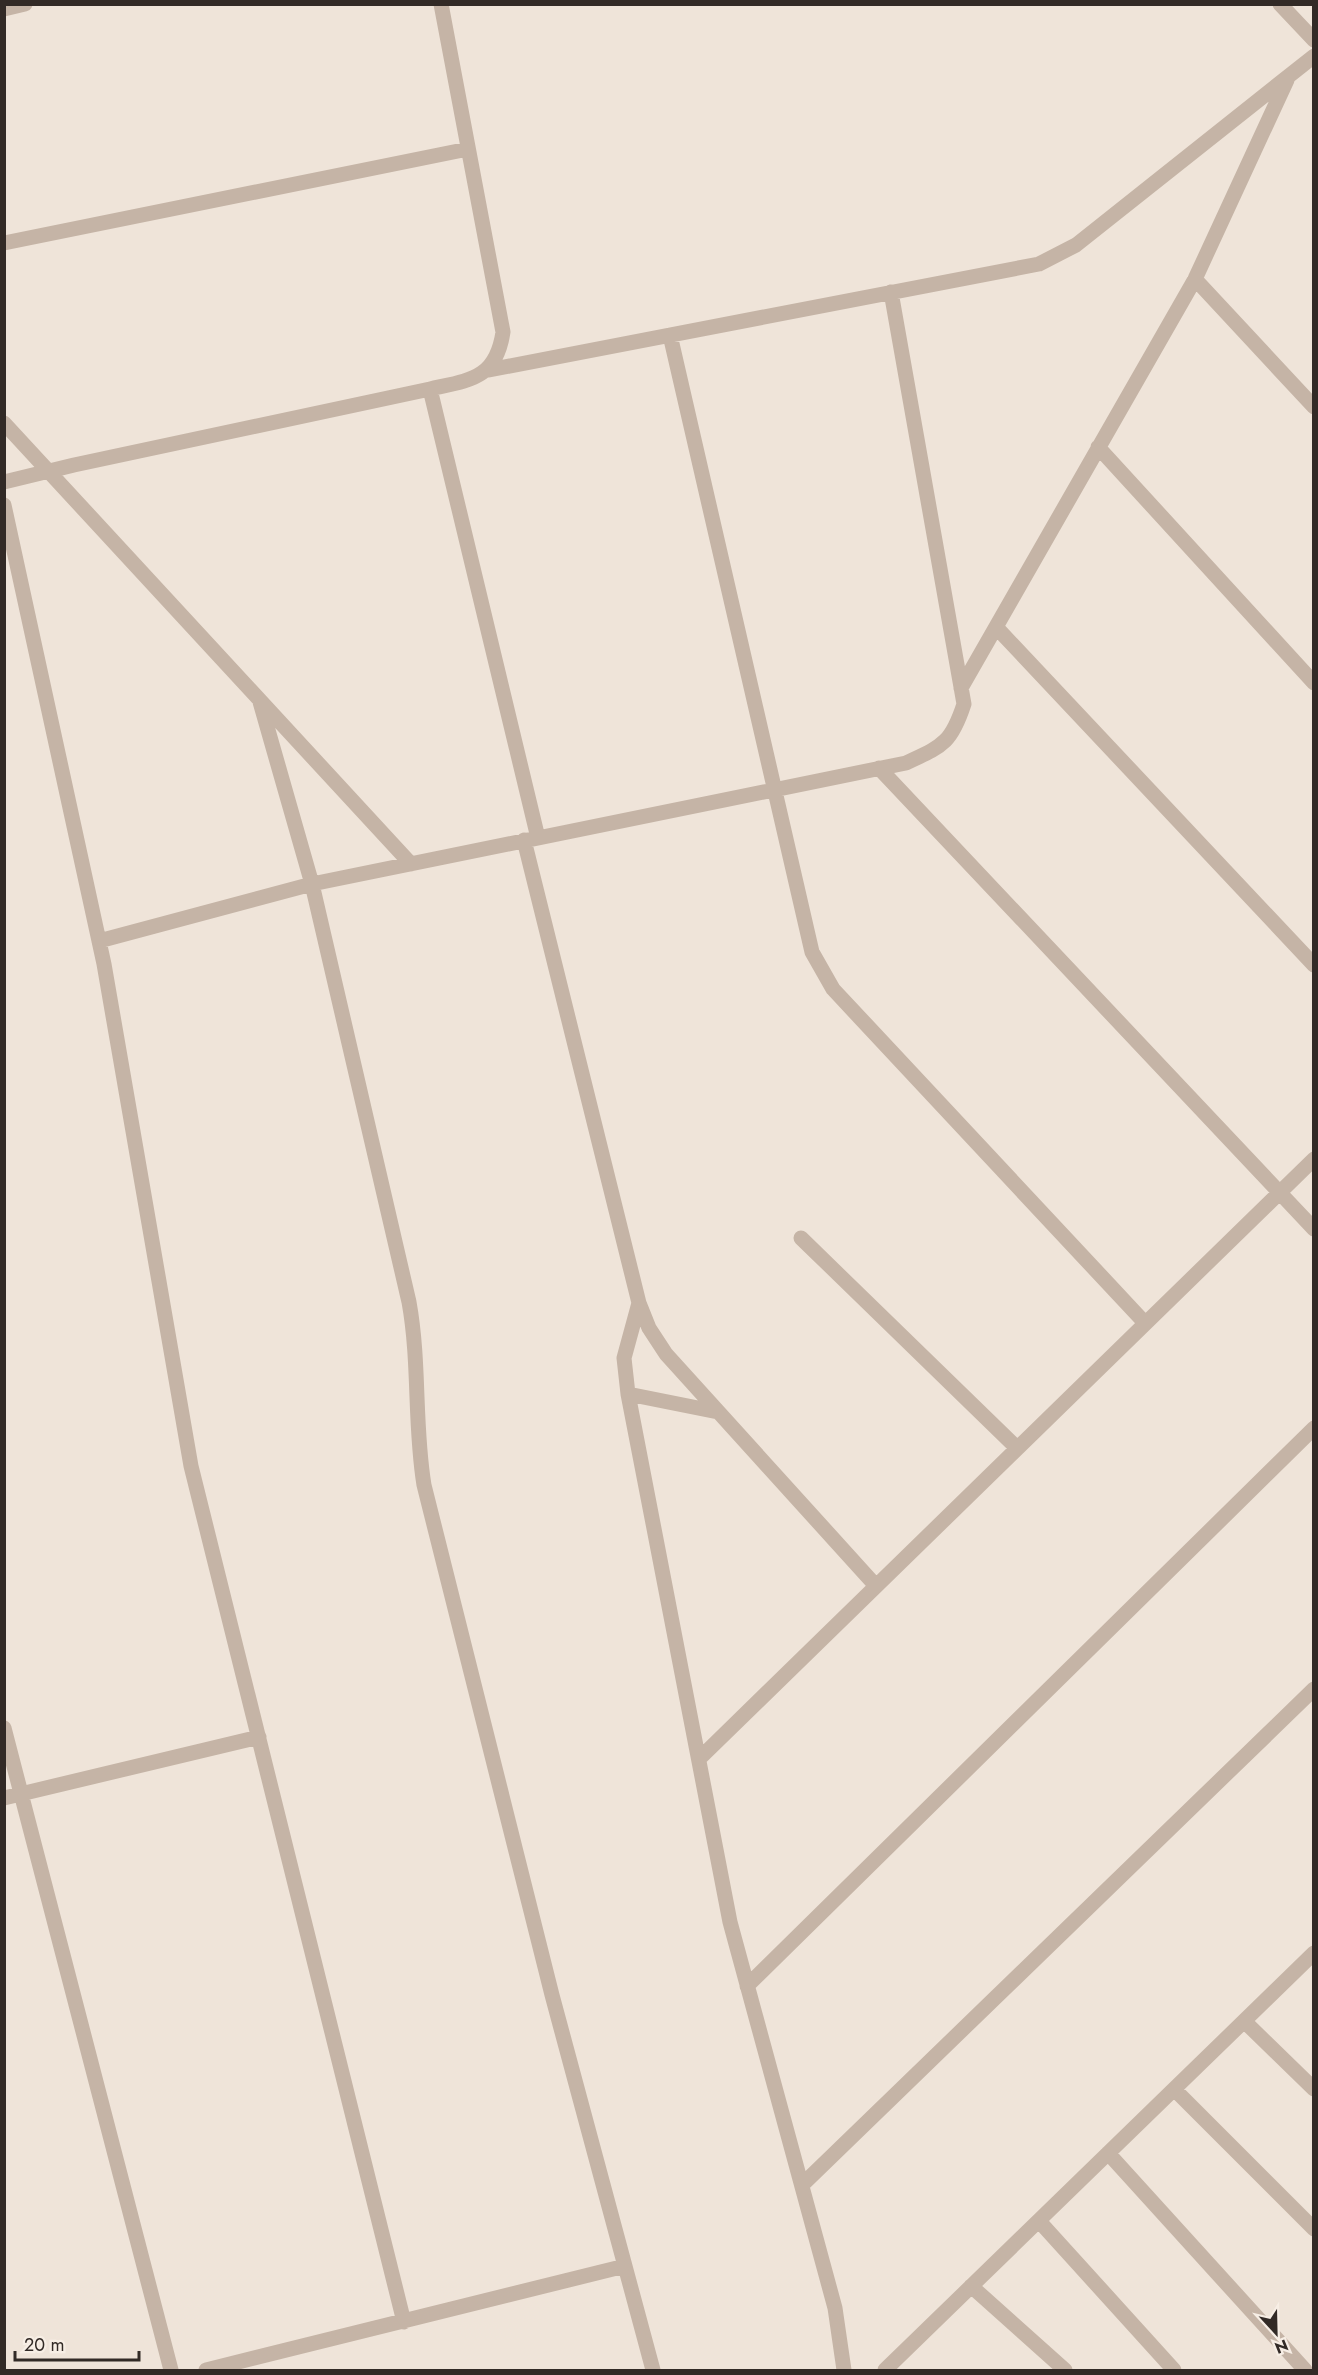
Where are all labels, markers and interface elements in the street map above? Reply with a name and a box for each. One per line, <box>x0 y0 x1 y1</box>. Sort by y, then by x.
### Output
north arrow <box>1246 2303 1306 2363</box>
scale bar <box>15 2324 140 2362</box>
text: 20 m <box>24 2332 64 2358</box>
text: N <box>1271 2333 1292 2359</box>

